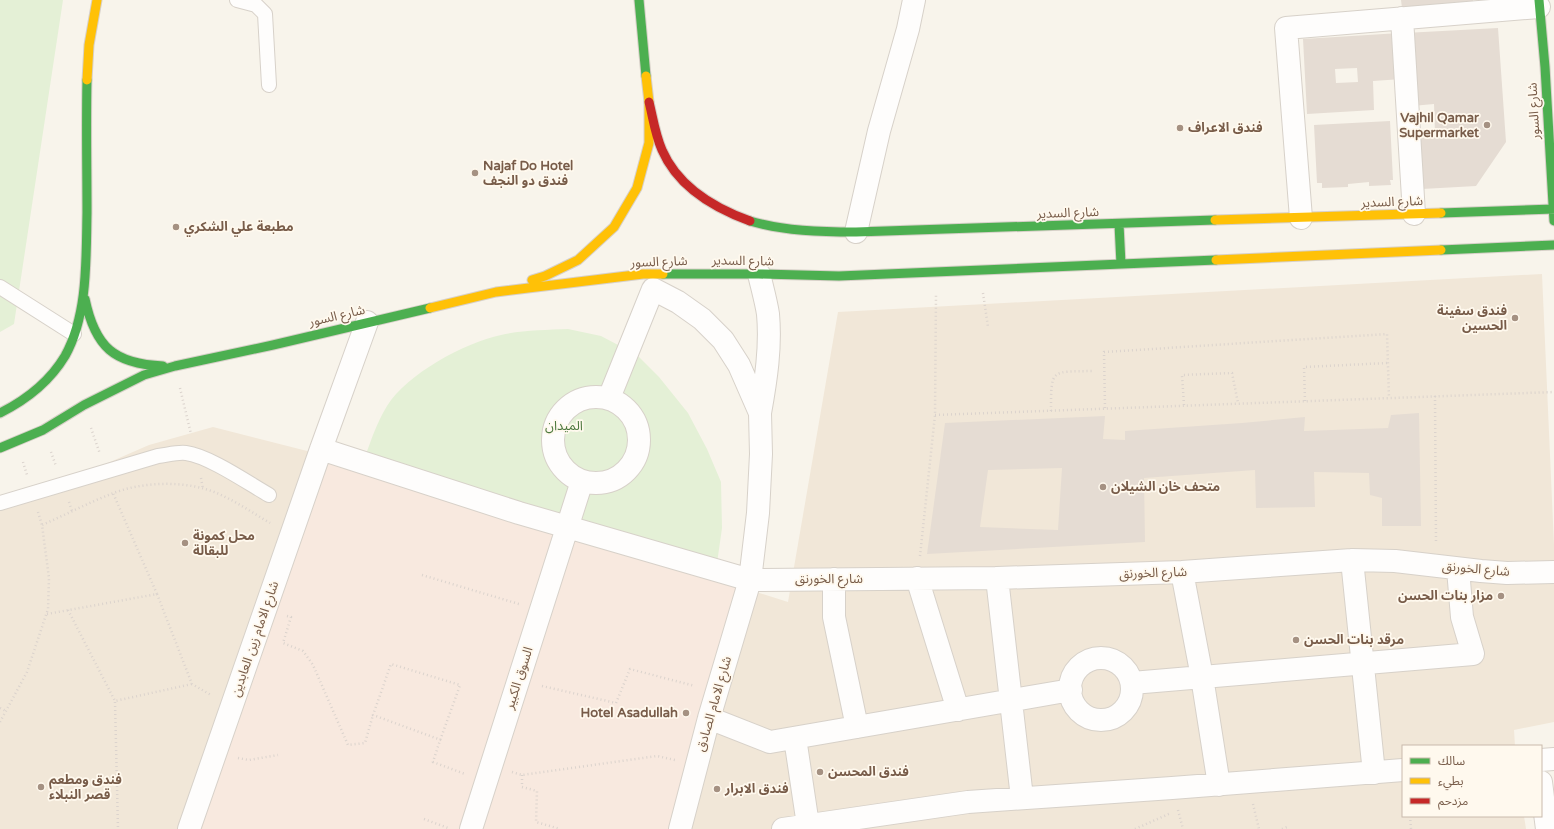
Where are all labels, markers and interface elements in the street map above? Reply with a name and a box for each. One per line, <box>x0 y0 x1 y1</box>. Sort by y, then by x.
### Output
street label: شارع السور <box>1525 82 1546 141</box>
place label: Vajhil Qamar Supermarket <box>1399 110 1480 141</box>
place label: فندق الاعراف <box>1188 120 1263 136</box>
marker: Vajhil Qamar Supermarket <box>1482 120 1492 130</box>
marker: فندق الاعراف <box>1175 123 1185 133</box>
place label: Najaf Do Hotel فندق دو النجف <box>483 158 573 189</box>
marker: Najaf Do Hotel فندق دو النجف <box>470 168 480 178</box>
street label: شارع السدير <box>1360 193 1423 213</box>
street label: شارع السدير <box>1036 204 1099 224</box>
place label: مطبعة علي الشكري <box>184 219 294 237</box>
marker: مطبعة علي الشكري <box>171 222 181 232</box>
street label: شارع السدير <box>711 252 774 272</box>
street label: شارع السور <box>629 253 688 273</box>
street label: شارع السور <box>306 302 367 332</box>
place label: فندق سفينة الحسين <box>1437 303 1507 334</box>
marker: فندق سفينة الحسين <box>1510 313 1520 323</box>
park label: الميدان <box>545 418 583 434</box>
place label: متحف خان الشيلان <box>1111 479 1220 495</box>
marker: متحف خان الشيلان <box>1098 482 1108 492</box>
place label: محل كمونة للبقالة <box>193 528 255 559</box>
marker: محل كمونة للبقالة <box>180 538 190 548</box>
street label: شارع الخورنق <box>1441 558 1511 582</box>
street label: شارع الخورنق <box>1119 564 1187 584</box>
street label: شارع الخورنق <box>795 571 863 589</box>
street label: شارع الامام زين العابدين <box>228 579 284 700</box>
place label: مزار بنات الحسن <box>1398 588 1493 604</box>
marker: مزار بنات الحسن <box>1496 591 1506 601</box>
place label: مرقد بنات الحسن <box>1304 632 1404 648</box>
marker: مرقد بنات الحسن <box>1291 635 1301 645</box>
street label: السوق الكبير <box>501 645 537 712</box>
street label: شارع الامام الصادق <box>693 654 737 754</box>
place label: Hotel Asadullah <box>581 705 678 721</box>
marker: Hotel Asadullah <box>681 708 691 718</box>
legend <box>1402 745 1542 817</box>
text: سالك <box>1438 754 1465 768</box>
place label: فندق المحسن <box>828 764 909 780</box>
marker: فندق المحسن <box>815 767 825 777</box>
place label: فندق ومطعم قصر النبلاء <box>49 772 122 803</box>
text: بطيء <box>1438 774 1464 791</box>
place label: فندق الابرار <box>724 781 789 797</box>
marker: فندق ومطعم قصر النبلاء <box>36 782 46 792</box>
marker: فندق الابرار <box>712 784 722 794</box>
text: مزدحم <box>1438 794 1468 810</box>

